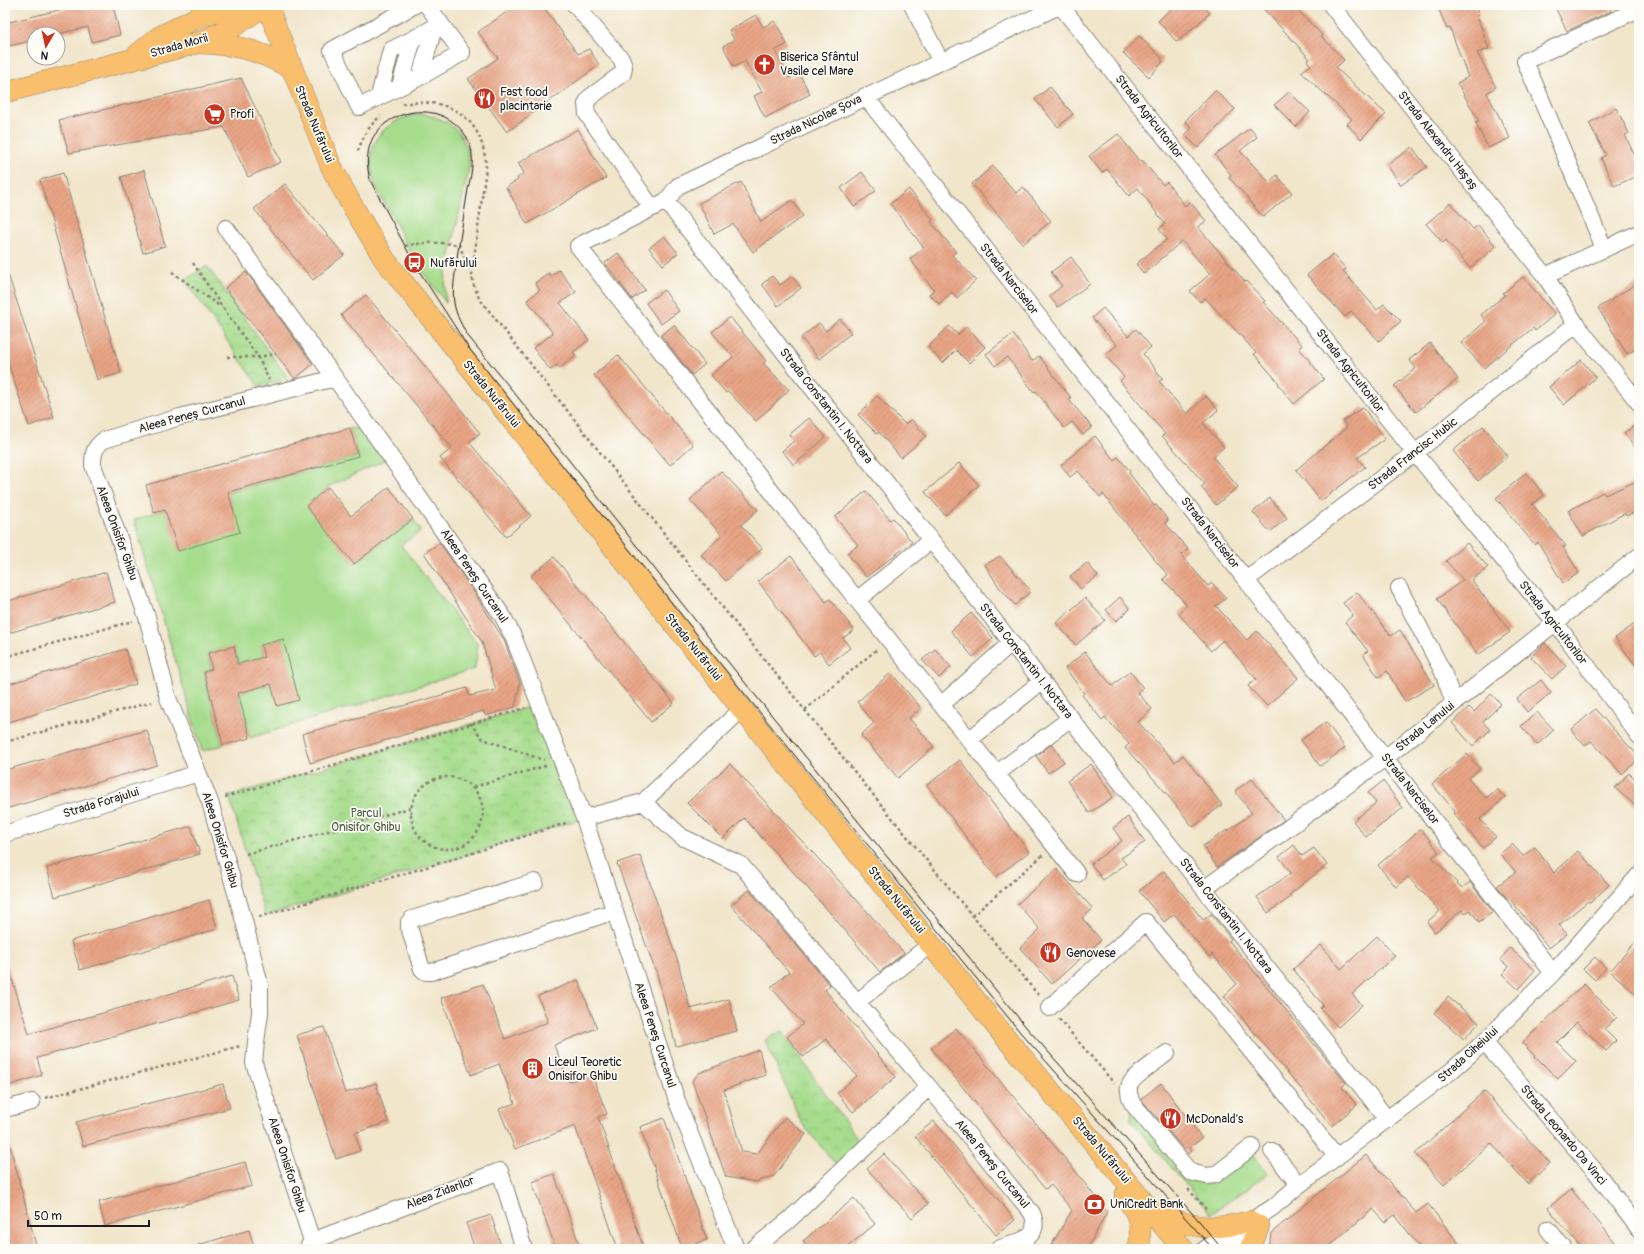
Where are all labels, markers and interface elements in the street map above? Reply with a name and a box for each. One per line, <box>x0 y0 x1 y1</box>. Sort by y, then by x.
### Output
north arrow <box>26 26 66 66</box>
street label: Strada Morii <box>148 31 210 61</box>
text: N <box>39 48 49 62</box>
place label: Biserica Sfântul Vasile cel Mare <box>780 50 859 79</box>
church icon: Biserica Sfântul Vasile cel Mare <box>751 51 777 77</box>
street label: Strada Agricultorilor <box>1112 72 1187 162</box>
street label: Strada Nufărului <box>291 83 337 165</box>
place label: Fast food placintarie <box>500 85 552 114</box>
restaurant icon: Fast food placintarie <box>472 86 498 112</box>
street label: Strada Alexandru Hașaș <box>1394 88 1482 194</box>
street label: Strada Nicolae Șova <box>768 91 865 149</box>
supermarket icon: Profi <box>202 101 228 127</box>
place label: Profi <box>230 107 254 122</box>
street label: Strada Narciselor <box>976 240 1042 318</box>
bus stop icon: Nufărului <box>401 250 427 276</box>
place label: Nufărului <box>430 256 477 271</box>
street label: Strada Agricultorilor <box>1313 326 1388 416</box>
street label: Strada Constantin I. Nottara <box>776 345 876 467</box>
street label: Strada Nufărului <box>459 357 523 431</box>
street label: Aleea Peneș Curcanul <box>137 393 247 437</box>
street label: Strada Francisc Hubic <box>1365 414 1461 494</box>
street label: Aleea Onisifor Ghibu <box>93 483 141 583</box>
street label: Strada Narciselor <box>1177 494 1243 572</box>
street label: Aleea Peneș Curcanul <box>437 526 511 626</box>
street label: Strada Agricultorilor <box>1516 578 1591 668</box>
street label: Strada Constantin I. Nottara <box>976 600 1076 722</box>
street label: Strada Nufărului <box>661 610 725 684</box>
street label: Strada Lanului <box>1392 699 1458 755</box>
street label: Strada Narciselor <box>1377 750 1443 828</box>
street label: Strada Forajului <box>61 784 141 822</box>
street label: Aleea Onisifor Ghibu <box>198 790 242 890</box>
park label: Parcul Onisifor Ghibu <box>331 806 401 835</box>
street label: Strada Constantin I. Nottara <box>1176 855 1276 977</box>
street label: Strada Nufărului <box>864 863 928 937</box>
restaurant icon: Genovese <box>1038 940 1064 966</box>
place label: Genovese <box>1066 946 1116 961</box>
street label: Aleea Peneș Curcanul <box>631 980 679 1090</box>
street label: Strada Ciheiului <box>1435 1024 1501 1086</box>
place label: Liceul Teoretic Onisifor Ghibu <box>548 1055 622 1084</box>
building icon: Liceul Teoretic Onisifor Ghibu <box>519 1056 545 1082</box>
street label: Strada Leonardo Da Vinci <box>1517 1082 1609 1188</box>
restaurant icon: McDonald's <box>1157 1106 1183 1132</box>
place label: McDonald's <box>1186 1112 1244 1127</box>
street label: Strada Nufărului <box>1069 1114 1133 1186</box>
street label: Aleea Onisifor Ghibu <box>264 1115 310 1215</box>
street label: Aleea Peneș Curcanul <box>951 1116 1033 1212</box>
street label: Aleea Zidarilor <box>403 1173 477 1213</box>
bank icon: UniCredit Bank <box>1081 1191 1107 1217</box>
place label: UniCredit Bank <box>1110 1197 1184 1212</box>
scale bar <box>28 1202 149 1228</box>
text: 50 m <box>34 1209 62 1224</box>

